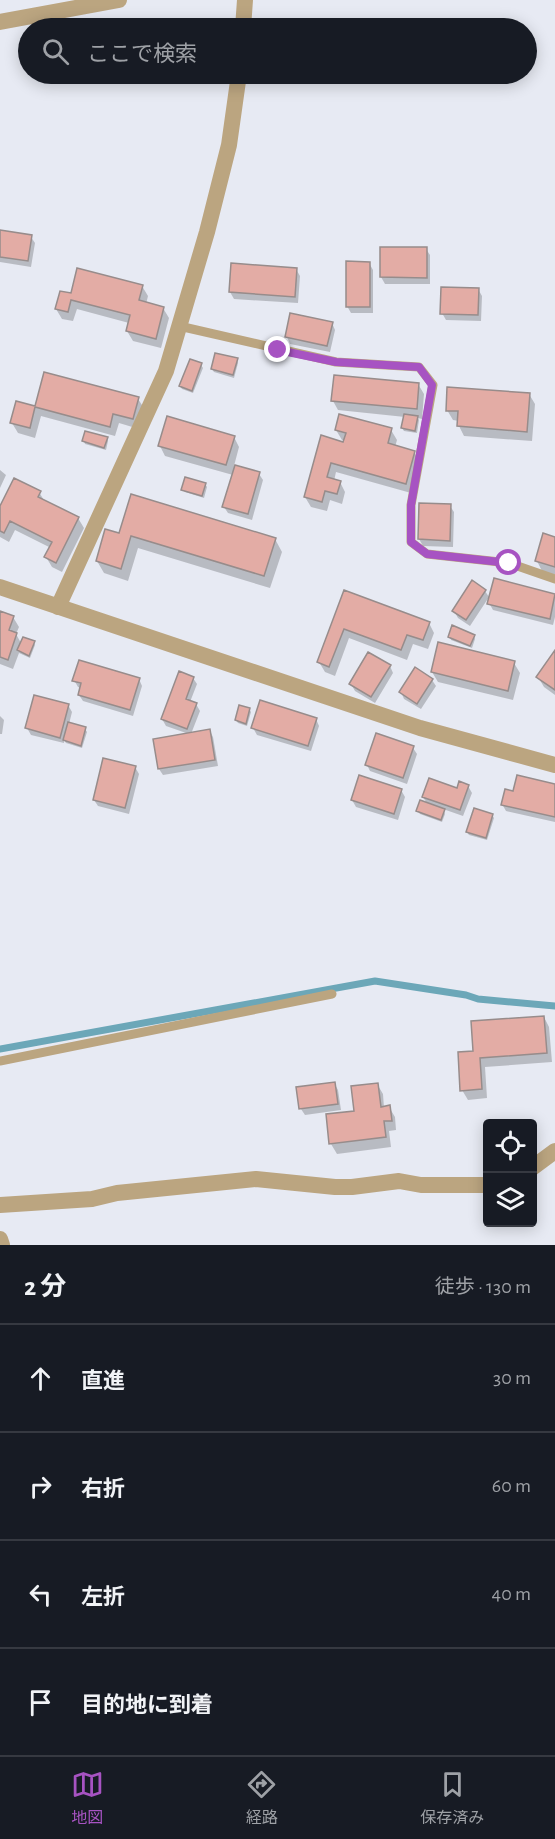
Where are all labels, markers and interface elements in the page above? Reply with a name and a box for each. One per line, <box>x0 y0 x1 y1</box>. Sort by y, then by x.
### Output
search box <box>18 18 537 84</box>
icon: search <box>39 35 72 68</box>
text: ここで検索 <box>87 43 197 65</box>
route end <box>264 336 290 362</box>
route start <box>495 549 521 575</box>
map controls <box>483 1119 537 1227</box>
button: locate <box>483 1119 537 1173</box>
button: layers <box>483 1173 537 1227</box>
text: 2 分 <box>24 1274 66 1300</box>
text: 徒歩 · 130 m <box>435 1277 531 1297</box>
icon: ahead <box>24 1362 57 1395</box>
text: 30 m <box>493 1368 531 1388</box>
text: 直進 <box>81 1370 125 1392</box>
icon: right <box>24 1470 57 1503</box>
text: 60 m <box>492 1476 531 1496</box>
text: 右折 <box>81 1478 125 1500</box>
icon: left <box>24 1578 57 1611</box>
text: 40 m <box>492 1584 531 1604</box>
text: 左折 <box>81 1586 125 1608</box>
icon: arrive <box>24 1686 57 1719</box>
text: 目的地に到着 <box>81 1694 213 1716</box>
tab: 地図 <box>71 1768 104 1828</box>
tab: 経路 <box>245 1768 278 1828</box>
tab: 保存済み <box>420 1768 484 1828</box>

